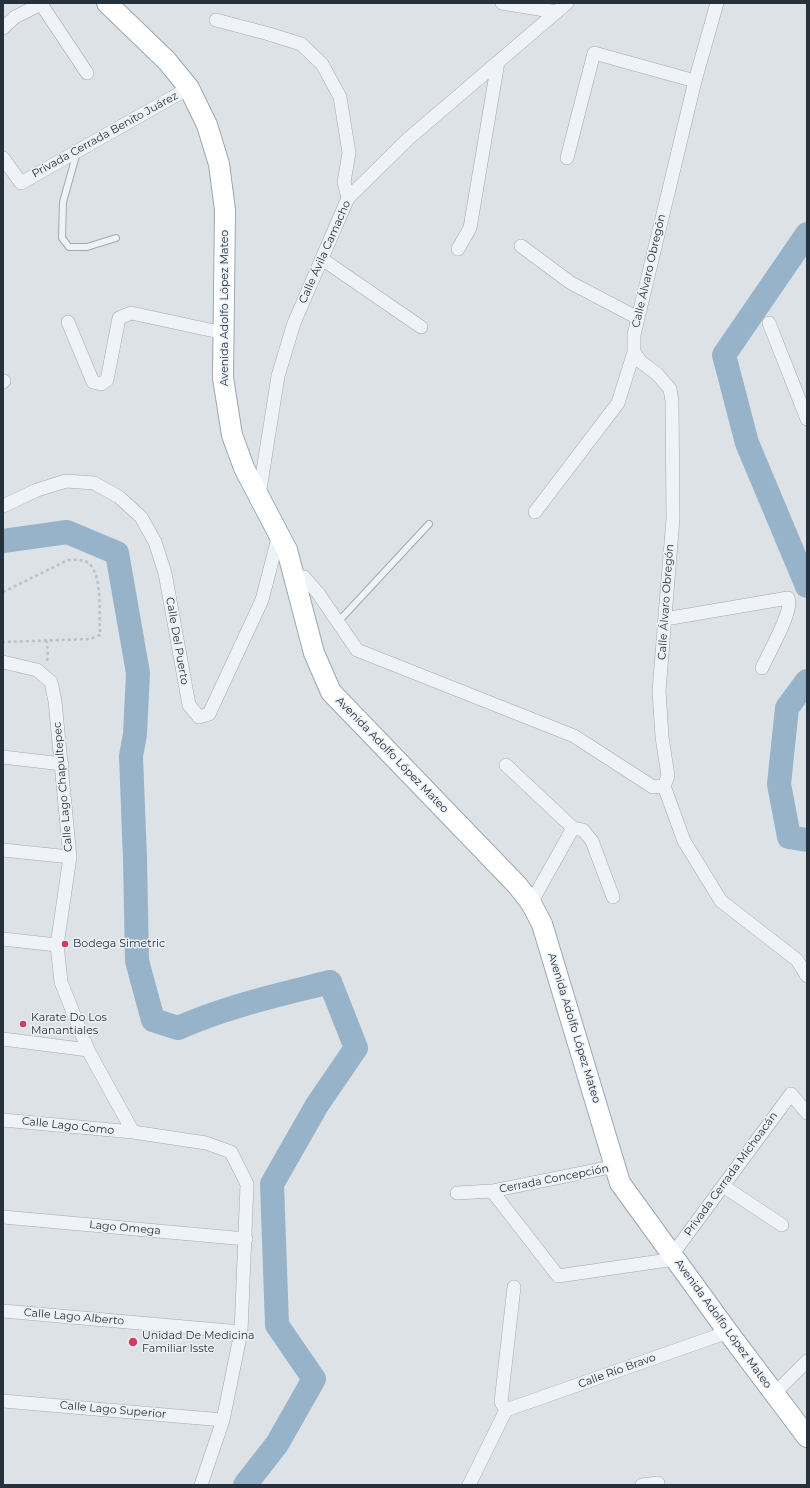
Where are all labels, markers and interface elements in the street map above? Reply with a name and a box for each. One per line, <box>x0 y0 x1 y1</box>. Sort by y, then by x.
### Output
street label: Privada Cerrada Benito Juárez <box>30 89 180 181</box>
street label: Calle Ávila Camacho <box>296 198 354 306</box>
street label: Calle Álvaro Obregón <box>629 213 669 329</box>
street label: Avenida Adolfo López Mateo <box>218 230 232 386</box>
street label: Calle Álvaro Obregón <box>655 544 677 660</box>
street label: Calle Del Puerto <box>163 596 191 686</box>
street label: Avenida Adolfo López Mateo <box>333 694 451 816</box>
street label: Calle Lago Chapultepec <box>51 721 75 853</box>
place label: Bodega Simetric <box>73 937 165 951</box>
marker: Bodega Simetric <box>60 939 70 949</box>
street label: Avenida Adolfo López Mateo <box>545 951 603 1105</box>
place label: Karate Do Los Manantiales <box>31 1011 107 1037</box>
marker: Karate Do Los Manantiales <box>18 1019 28 1029</box>
street label: Privada Cerrada Michoacán <box>681 1109 781 1239</box>
street label: Calle Lago Como <box>21 1115 115 1137</box>
street label: Cerrada Concepción <box>498 1162 610 1196</box>
street label: Lago Omega <box>89 1218 161 1238</box>
street label: Avenida Adolfo López Mateo <box>672 1257 774 1391</box>
street label: Calle Lago Alberto <box>23 1306 125 1328</box>
place label: Unidad De Medicina Familiar Isste <box>142 1329 255 1355</box>
marker: Unidad De Medicina Familiar Isste <box>127 1336 139 1348</box>
street label: Calle Río Bravo <box>576 1351 658 1391</box>
street label: Calle Lago Superior <box>59 1399 167 1421</box>

